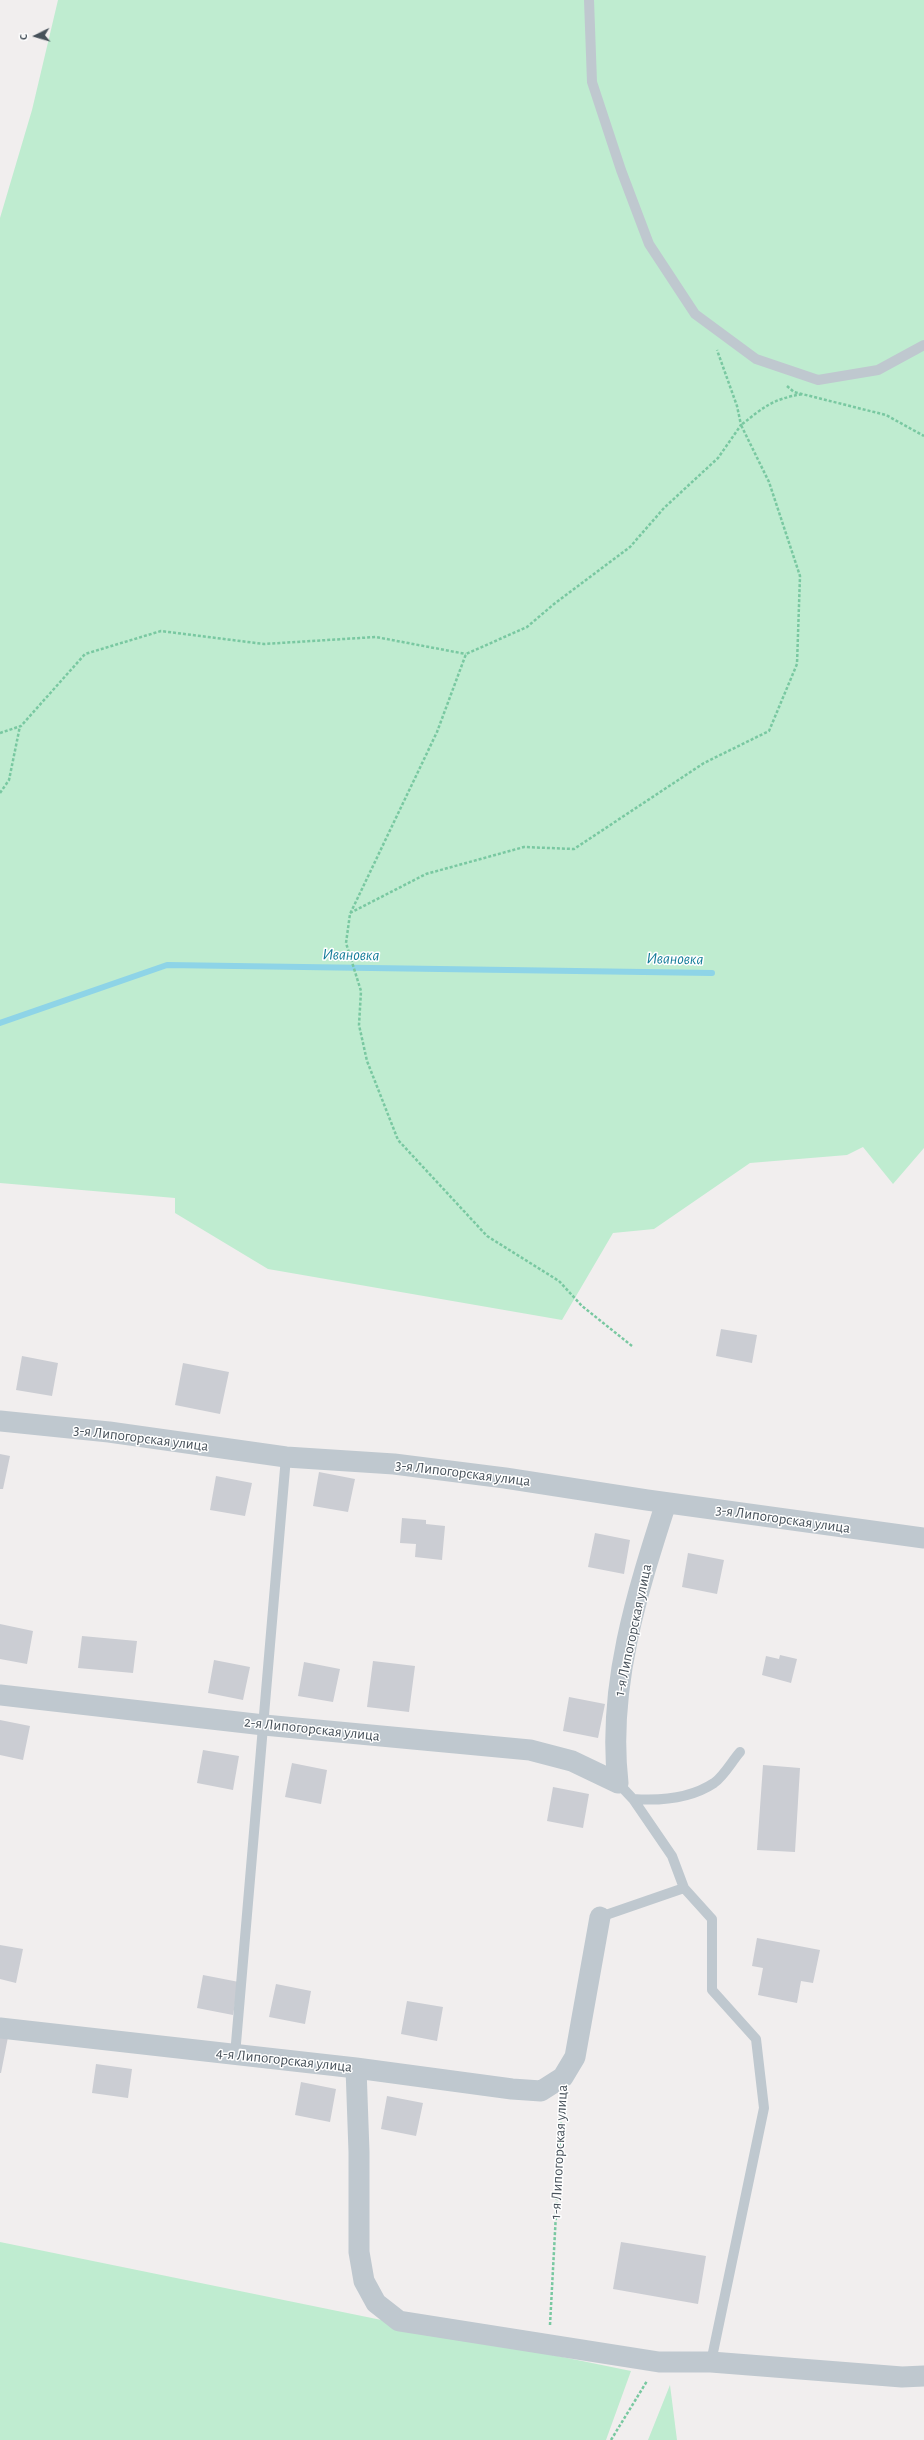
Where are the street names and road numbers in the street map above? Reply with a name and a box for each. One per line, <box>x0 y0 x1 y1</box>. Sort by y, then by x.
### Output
street label: 3-я Липогорская улица <box>73 1421 209 1455</box>
street label: 3-я Липогорская улица <box>395 1456 531 1490</box>
street label: 3-я Липогорская улица <box>715 1501 851 1537</box>
street label: 1-я Липогорская улица <box>610 1562 656 1698</box>
street label: 2-я Липогорская улица <box>243 1713 381 1745</box>
street label: 4-я Липогорская улица <box>215 2044 353 2076</box>
street label: 1-я Липогорская улица <box>546 2084 572 2220</box>

